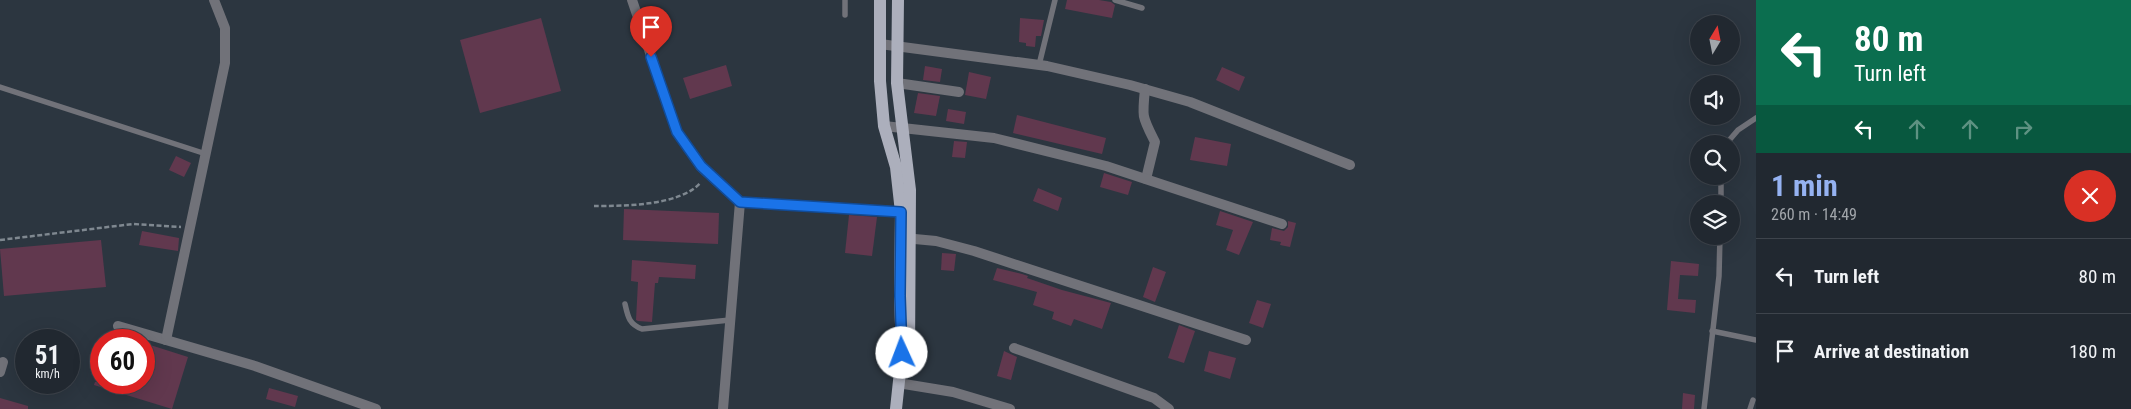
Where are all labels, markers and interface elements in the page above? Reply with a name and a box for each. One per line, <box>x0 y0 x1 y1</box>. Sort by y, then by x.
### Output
pin <box>630 6 672 57</box>
icon: arrive <box>637 13 665 41</box>
north arrow <box>1690 15 1740 65</box>
map controls <box>1690 15 1740 245</box>
text: 80 m <box>1854 19 1923 60</box>
icon: left <box>1771 20 1836 85</box>
text: Turn left <box>1854 61 1926 86</box>
button: sound <box>1690 75 1740 125</box>
icon: left <box>1850 115 1878 143</box>
icon: ahead <box>1903 115 1931 143</box>
icon: ahead <box>1956 115 1984 143</box>
icon: right <box>2009 115 2037 143</box>
button: search <box>1690 135 1740 185</box>
text: 1 min <box>1771 168 1838 203</box>
button: close <box>2064 170 2116 222</box>
button: layers <box>1690 195 1740 245</box>
text: 260 m · 14:49 <box>1771 205 1857 224</box>
icon: left <box>1771 262 1799 290</box>
text: Turn left <box>1814 265 1879 288</box>
text: 80 m <box>2079 265 2116 288</box>
position arrow <box>875 326 927 378</box>
speed limit sign: 60 <box>90 329 155 394</box>
icon: arrive <box>1771 337 1799 365</box>
text: Arrive at destination <box>1814 340 1969 363</box>
text: 180 m <box>2069 340 2116 363</box>
text: 51 <box>35 341 60 370</box>
text: km/h <box>35 367 60 381</box>

